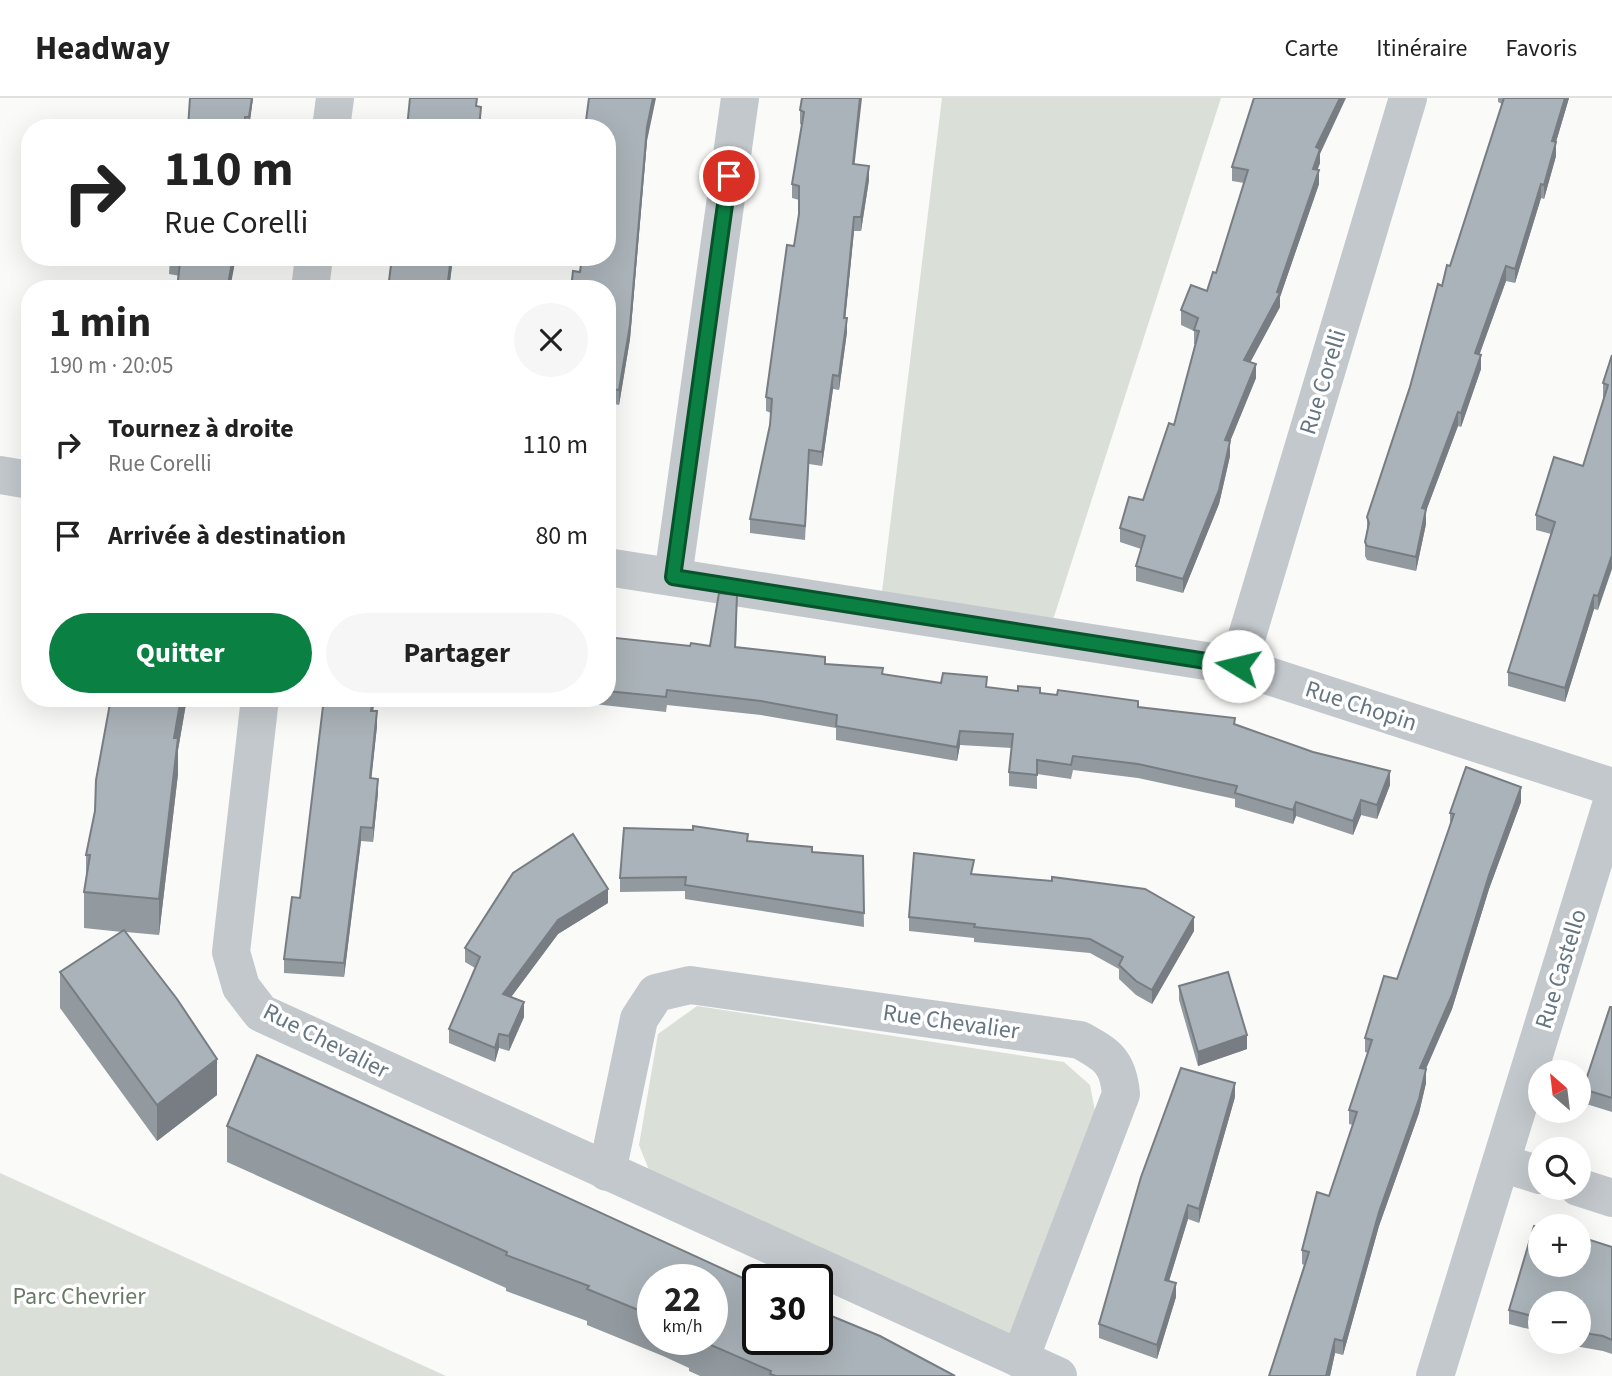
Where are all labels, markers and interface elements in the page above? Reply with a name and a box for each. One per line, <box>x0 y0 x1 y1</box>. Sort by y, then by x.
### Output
text: Headway <box>35 25 170 72</box>
text: Carte <box>1284 31 1338 66</box>
text: Itinéraire <box>1376 31 1467 66</box>
text: Favoris <box>1505 31 1577 66</box>
text: 110 m <box>164 135 293 205</box>
pin <box>699 146 759 206</box>
icon: right <box>49 147 140 238</box>
icon: arrive <box>710 157 748 195</box>
text: Rue Corelli <box>164 200 308 246</box>
text: 1 min <box>49 293 151 353</box>
button: close <box>514 303 588 377</box>
street label: Rue Corelli <box>1290 325 1356 439</box>
text: 190 m · 20:05 <box>49 349 173 382</box>
text: Tournez à droite <box>108 410 294 447</box>
icon: right <box>49 426 87 464</box>
text: 110 m <box>522 426 588 463</box>
text: Rue Corelli <box>108 447 212 480</box>
icon: arrive <box>49 517 87 555</box>
text: Arrivée à destination <box>108 517 346 554</box>
text: 80 m <box>535 517 588 554</box>
button: Quitter <box>49 613 312 693</box>
button: Partager <box>326 613 588 693</box>
position arrow <box>1201 629 1275 703</box>
street label: Rue Chopin <box>1301 672 1421 740</box>
street label: Rue Castello <box>1526 905 1596 1033</box>
street label: Rue Chevalier <box>257 994 396 1088</box>
street label: Rue Chevalier <box>881 995 1022 1049</box>
north arrow <box>1528 1060 1591 1124</box>
map controls <box>1528 1060 1591 1354</box>
button: search <box>1528 1137 1591 1200</box>
button: + <box>1528 1214 1591 1277</box>
speed limit sign: 30 <box>742 1264 833 1355</box>
text: 22 <box>664 1275 701 1325</box>
park label: Parc Chevrier <box>13 1279 146 1314</box>
button: − <box>1528 1291 1591 1354</box>
text: km/h <box>663 1314 702 1339</box>

